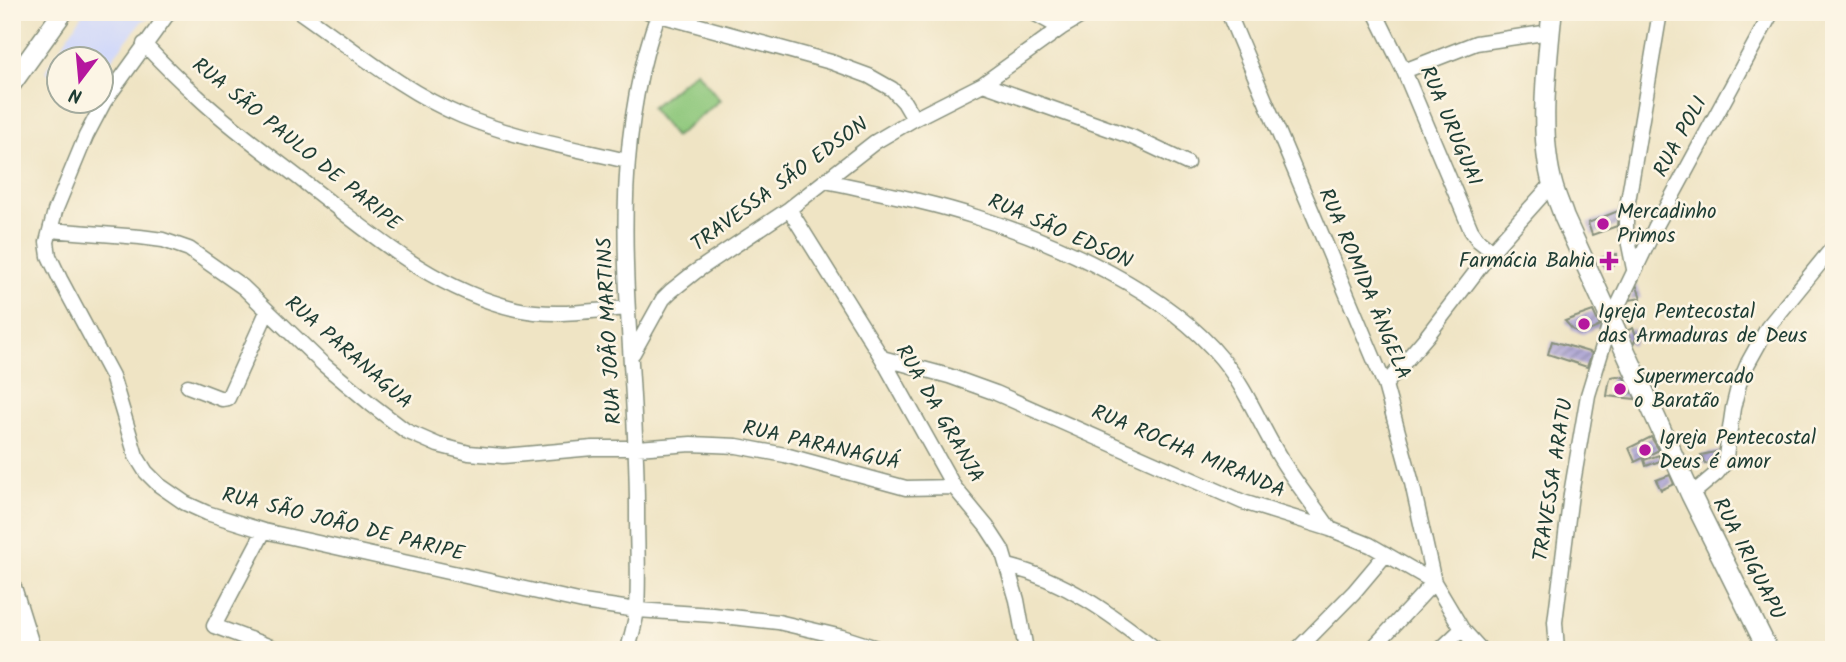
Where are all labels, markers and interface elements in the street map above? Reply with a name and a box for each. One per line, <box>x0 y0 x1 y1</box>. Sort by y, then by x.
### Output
north arrow <box>46 46 116 116</box>
street label: RUA SÃO PAULO DE PARIPE <box>184 50 409 241</box>
street label: RUA URUGUAI <box>1410 61 1490 191</box>
text: N <box>66 78 86 110</box>
street label: RUA POLI <box>1645 90 1717 184</box>
street label: TRAVESSA SÃO EDSON <box>684 109 876 261</box>
street label: RUA ROMIDA ÂNGELA <box>1309 183 1419 385</box>
street label: RUA SÃO EDSON <box>982 185 1138 279</box>
place label: Mercadinho Primos <box>1617 196 1717 253</box>
marker: Mercadinho Primos <box>1595 216 1611 232</box>
street label: RUA JOÃO MARTINS <box>589 237 631 425</box>
place label: Farmácia Bahia <box>1459 245 1595 278</box>
marker: Farmácia Bahia <box>1601 253 1617 269</box>
street label: RUA PARANAGUA <box>277 288 419 418</box>
place label: Igreja Pentecostal das Armaduras de Deus <box>1598 296 1807 353</box>
marker: Igreja Pentecostal das Armaduras de Deus <box>1576 316 1592 332</box>
street label: RUA DA GRANJA <box>886 338 992 490</box>
place label: Supermercado o Baratão <box>1634 361 1754 418</box>
marker: Supermercado o Baratão <box>1612 381 1628 397</box>
street label: RUA ROCHA MIRANDA <box>1086 396 1290 508</box>
street label: TRAVESSA ARATU <box>1525 396 1583 564</box>
street label: RUA PARANAGUÁ <box>739 412 903 480</box>
place label: Igreja Pentecostal Deus é amor <box>1659 422 1816 479</box>
marker: Igreja Pentecostal Deus é amor <box>1637 442 1653 458</box>
street label: RUA SÃO JOÃO DE PARIPE <box>218 479 468 571</box>
street label: RUA IRIGUAPU <box>1703 492 1793 626</box>

